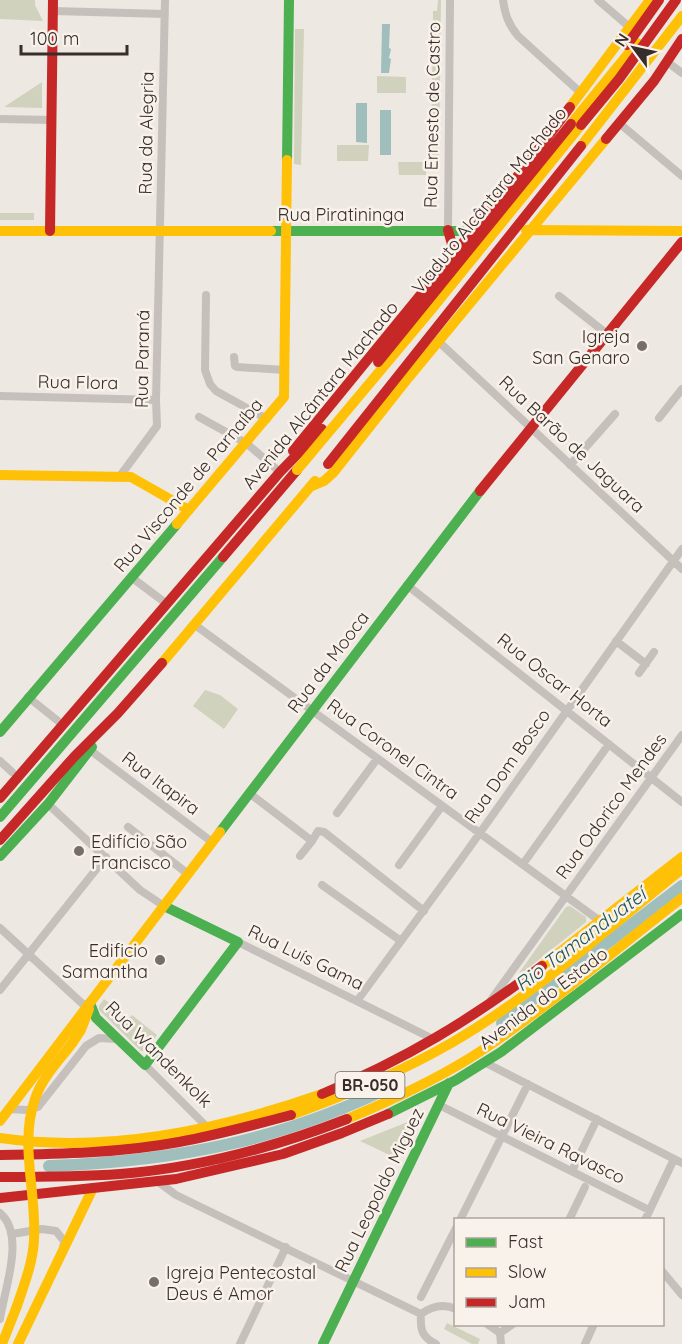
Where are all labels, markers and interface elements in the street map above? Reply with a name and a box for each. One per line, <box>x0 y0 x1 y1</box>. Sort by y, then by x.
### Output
scale bar <box>21 18 128 56</box>
north arrow <box>604 18 664 78</box>
street label: Rua Ernesto de Castro <box>419 22 445 208</box>
text: 100 m <box>30 27 79 50</box>
text: N <box>610 29 633 50</box>
street label: Rua da Alegria <box>133 71 159 195</box>
street label: Viaduto Alcântara Machado <box>406 102 572 298</box>
street label: Rua Piratininga <box>278 203 404 226</box>
street label: Avenida Alcântara Machado <box>237 296 403 494</box>
street label: Rua Paraná <box>130 310 154 408</box>
place label: Igreja San Genaro <box>532 325 630 369</box>
marker: Igreja San Genaro <box>635 339 649 353</box>
street label: Rua Flora <box>38 370 118 394</box>
street label: Rua Barão de Jaguara <box>494 370 650 518</box>
street label: Rua Visconde de Parnaíba <box>108 393 268 577</box>
street label: Rua da Mooca <box>282 607 374 717</box>
street label: Rua Oscar Horta <box>493 628 617 732</box>
street label: Rua Coronel Cintra <box>323 693 463 805</box>
street label: Rua Dom Bosco <box>459 704 555 828</box>
street label: Rua Odorico Mendes <box>550 729 672 883</box>
street label: Rua Itapira <box>117 746 205 820</box>
place label: Edifício São Francisco <box>91 830 187 874</box>
marker: Edifício São Francisco <box>72 844 86 858</box>
water label: Rio Tamanduateí <box>510 879 653 996</box>
street label: Rua Luís Gama <box>244 919 368 995</box>
place label: Edificio Samantha <box>62 939 148 983</box>
street label: Avenida do Estado <box>474 942 612 1054</box>
marker: Edificio Samantha <box>153 953 167 967</box>
street label: Rua Wandenkolk <box>101 996 217 1112</box>
road number: BR-050 <box>336 1072 404 1098</box>
street label: Rua Vieira Ravasco <box>473 1097 629 1189</box>
street label: Rua Leopoldo Miguez <box>329 1104 429 1276</box>
legend <box>454 1218 664 1326</box>
text: Fast <box>508 1230 543 1253</box>
text: Slow <box>508 1260 546 1283</box>
place label: Igreja Pentecostal Deus é Amor <box>166 1261 316 1305</box>
marker: Igreja Pentecostal Deus é Amor <box>147 1275 161 1289</box>
text: Jam <box>508 1290 546 1313</box>

